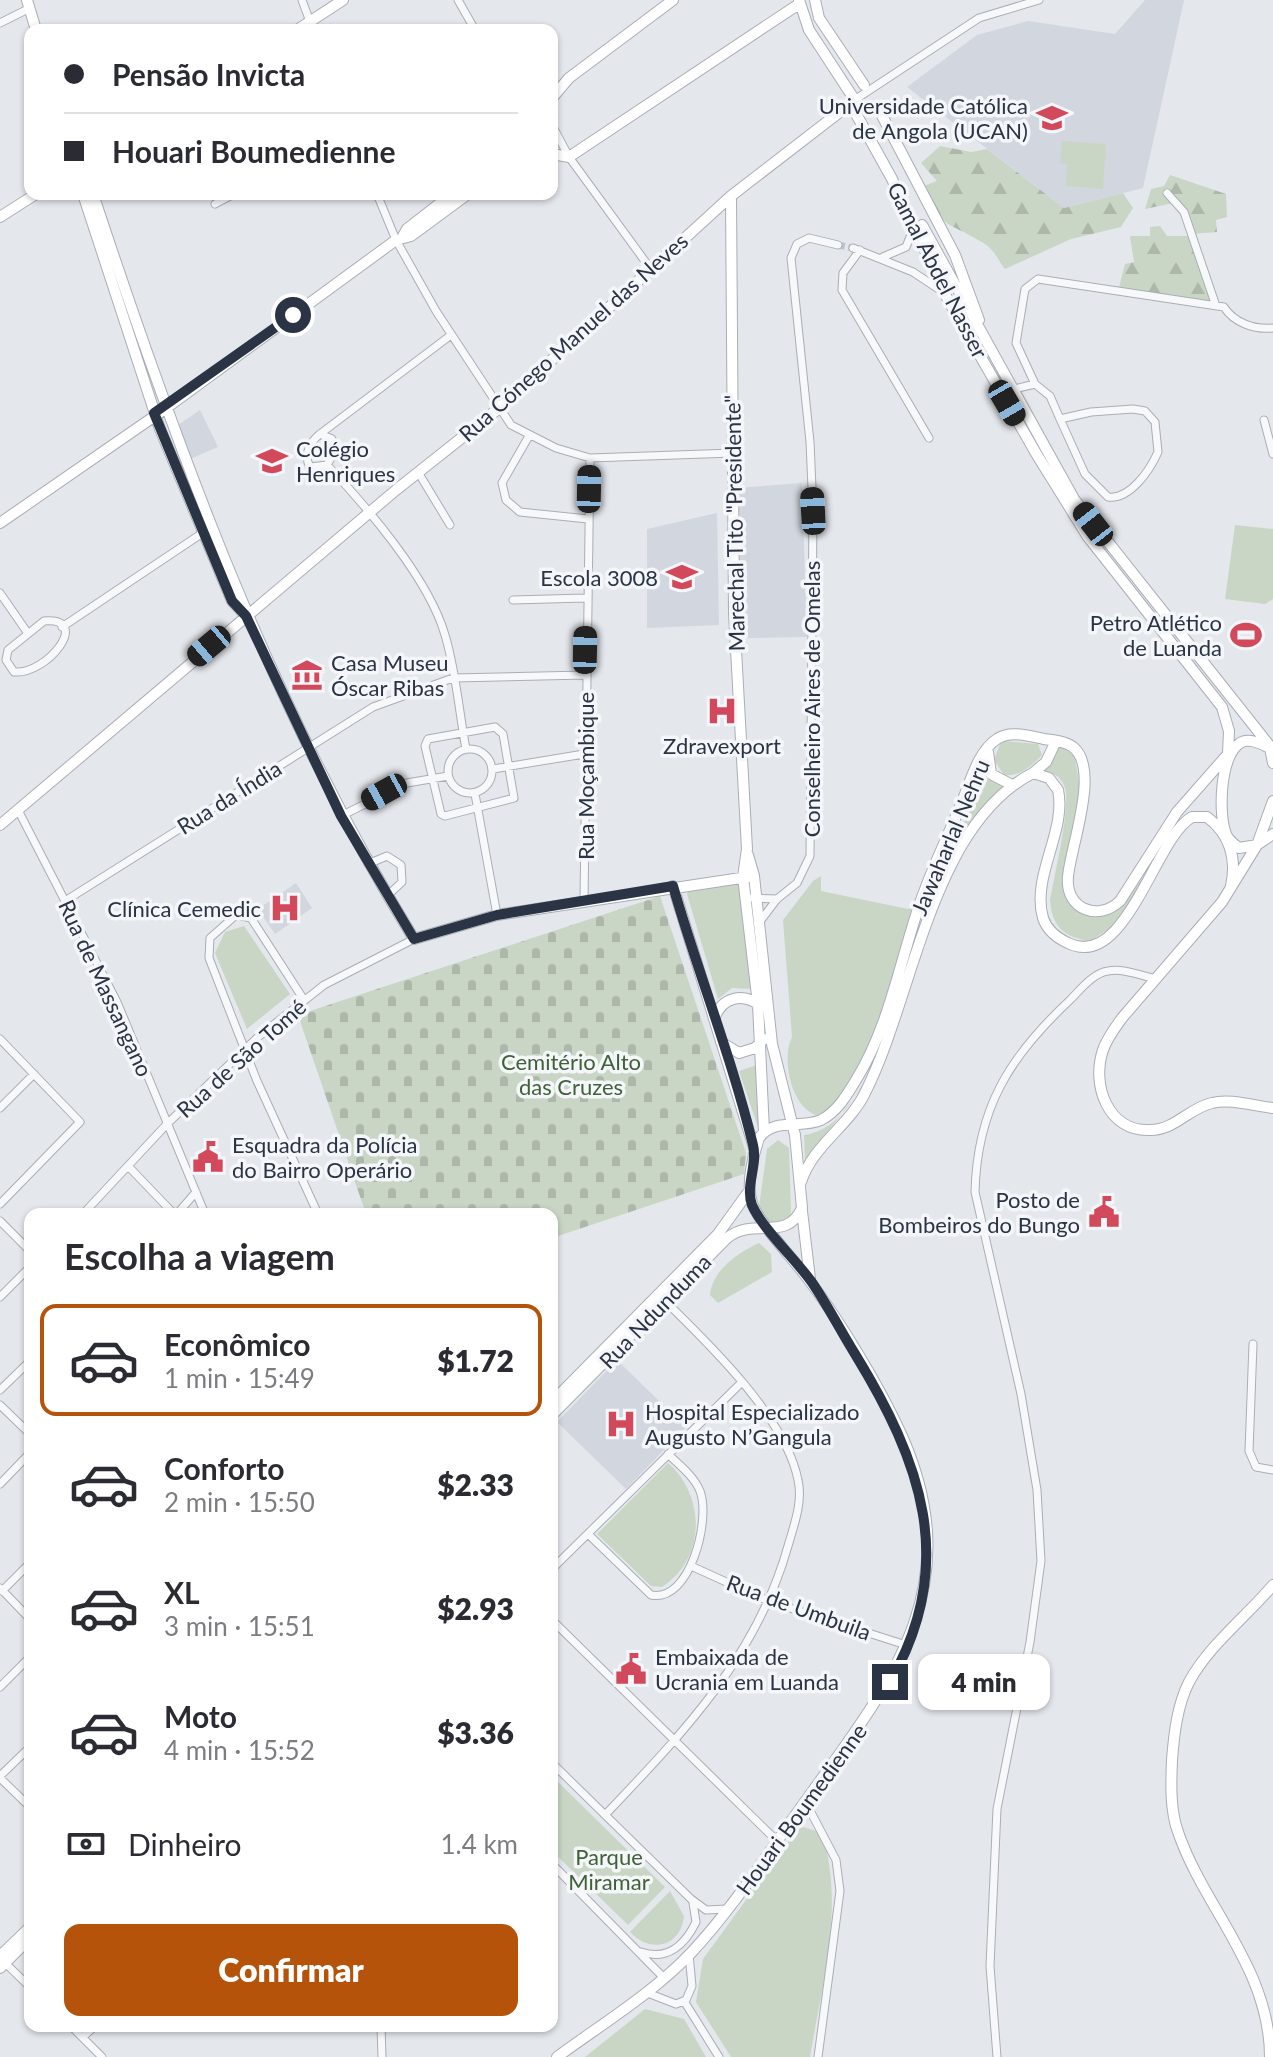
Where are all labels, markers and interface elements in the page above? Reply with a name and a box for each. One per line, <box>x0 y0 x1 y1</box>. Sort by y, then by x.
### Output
text: Pensão Invicta <box>112 56 305 92</box>
place label: Universidade Católica de Angola (UCAN) <box>819 92 1028 144</box>
school or university icon: Universidade Católica de Angola (UCAN) <box>1035 101 1069 135</box>
text: Houari Boumedienne <box>112 133 396 169</box>
street label: Gamal Abdel Nasser <box>882 177 994 363</box>
street label: Rua Cónego Manuel das Neves <box>453 227 693 447</box>
route start <box>275 297 311 333</box>
car <box>985 376 1029 430</box>
street label: Marechal Tito "Presidente" <box>718 394 750 652</box>
place label: Colégio Henriques <box>296 435 395 487</box>
school or university icon: Colégio Henriques <box>255 444 289 478</box>
car <box>577 465 601 513</box>
car <box>800 486 826 536</box>
car <box>1069 498 1117 550</box>
school or university icon: Escola 3008 <box>665 560 699 594</box>
street label: Conselheiro Aires de Omelas <box>798 561 825 837</box>
place label: Escola 3008 <box>540 564 658 591</box>
place label: Petro Atlético de Luanda <box>1090 609 1222 661</box>
sports icon: Petro Atlético de Luanda <box>1229 618 1263 652</box>
car <box>183 621 235 671</box>
car <box>573 626 597 674</box>
place label: Casa Museu Óscar Ribas <box>331 649 449 701</box>
museum icon: Casa Museu Óscar Ribas <box>290 658 324 692</box>
street label: Rua Moçambique <box>572 692 599 860</box>
hospital icon: Zdravexport <box>705 694 739 728</box>
place label: Zdravexport <box>663 732 781 759</box>
street label: Rua da Índia <box>172 754 286 840</box>
street label: Jawaharlal Nehru <box>905 755 995 919</box>
car <box>357 770 411 814</box>
hospital icon: Clínica Cemedic <box>268 891 302 925</box>
street label: Rua de Massangano <box>53 895 159 1081</box>
place label: Clínica Cemedic <box>107 895 261 922</box>
street label: Rua de São Tomé <box>171 993 311 1123</box>
park label: Cemitério Alto das Cruzes <box>501 1048 641 1100</box>
place label: Esquadra da Polícia do Bairro Operário <box>232 1131 417 1183</box>
public building icon: Esquadra da Polícia do Bairro Operário <box>191 1140 225 1174</box>
place label: Posto de Bombeiros do Bungo <box>878 1186 1080 1238</box>
public building icon: Posto de Bombeiros do Bungo <box>1087 1195 1121 1229</box>
text: Escolha a viagem <box>64 1234 335 1278</box>
street label: Rua Ndunduma <box>593 1248 717 1374</box>
icon: car <box>68 1324 140 1396</box>
text: Econômico <box>164 1326 310 1362</box>
text: $1.72 <box>437 1342 514 1378</box>
text: 1 min · 15:49 <box>164 1362 315 1394</box>
place label: Hospital Especializado Augusto N’Gangula <box>645 1398 860 1450</box>
hospital icon: Hospital Especializado Augusto N’Gangula <box>604 1407 638 1441</box>
icon: car <box>68 1448 140 1520</box>
text: Conforto <box>164 1450 284 1486</box>
text: $2.33 <box>437 1466 514 1502</box>
text: 2 min · 15:50 <box>164 1486 315 1518</box>
street label: Rua de Umbuila <box>723 1568 875 1646</box>
icon: car <box>68 1572 140 1644</box>
text: XL <box>164 1574 200 1610</box>
text: $2.93 <box>437 1590 514 1626</box>
text: 3 min · 15:51 <box>164 1610 315 1642</box>
place label: Embaixada de Ucrania em Luanda <box>655 1643 839 1695</box>
public building icon: Embaixada de Ucrania em Luanda <box>614 1652 648 1686</box>
callout: 4 min <box>918 1654 1050 1710</box>
route end <box>872 1664 908 1700</box>
text: 4 min <box>952 1666 1016 1698</box>
icon: car <box>68 1696 140 1768</box>
text: Moto <box>164 1698 237 1734</box>
text: $3.36 <box>437 1714 514 1750</box>
street label: Houari Boumedienne <box>730 1718 872 1900</box>
text: 4 min · 15:52 <box>164 1734 315 1766</box>
icon: cash <box>64 1822 108 1866</box>
text: Dinheiro <box>128 1826 242 1862</box>
text: 1.4 km <box>440 1828 518 1860</box>
park label: Parque Miramar <box>568 1843 650 1895</box>
button: Confirmar <box>64 1924 518 2016</box>

